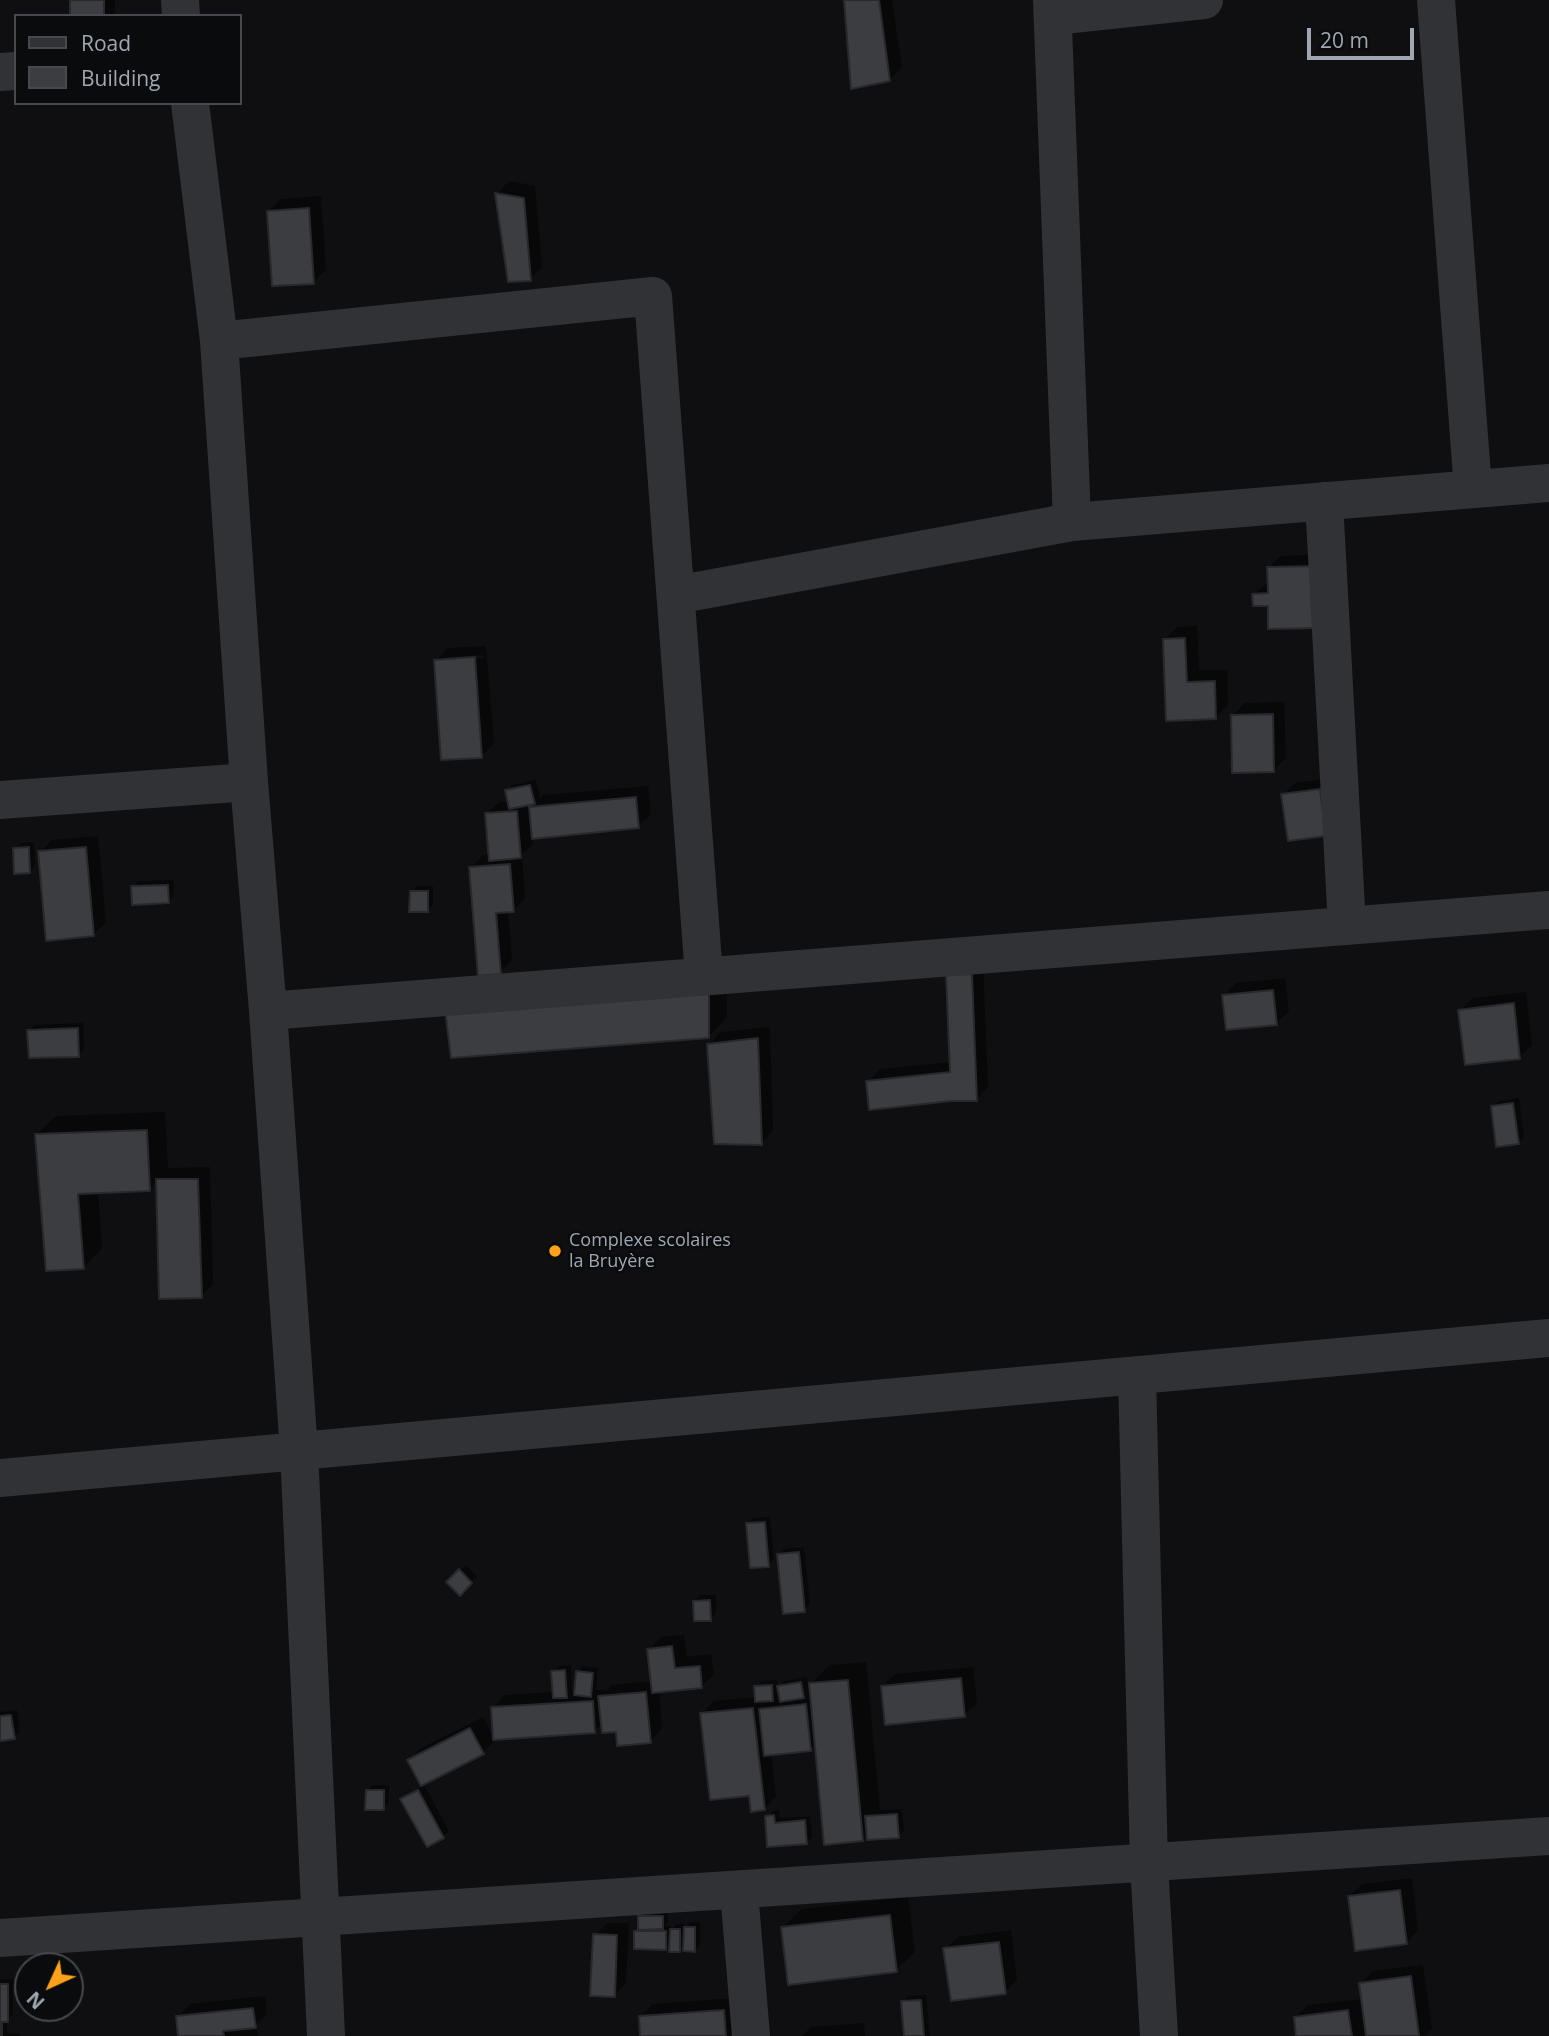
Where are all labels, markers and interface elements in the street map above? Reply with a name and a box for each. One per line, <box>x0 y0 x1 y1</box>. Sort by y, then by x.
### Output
legend <box>14 14 242 105</box>
scale bar <box>1311 14 1418 58</box>
text: 20 m <box>1320 26 1369 54</box>
text: Road <box>81 29 131 57</box>
text: Building <box>81 64 160 92</box>
place label: Complexe scolaires la Bruyère <box>569 1230 731 1272</box>
marker: Complexe scolaires la Bruyère <box>547 1243 563 1259</box>
north arrow <box>14 1952 84 2022</box>
text: N <box>21 1986 50 2015</box>

